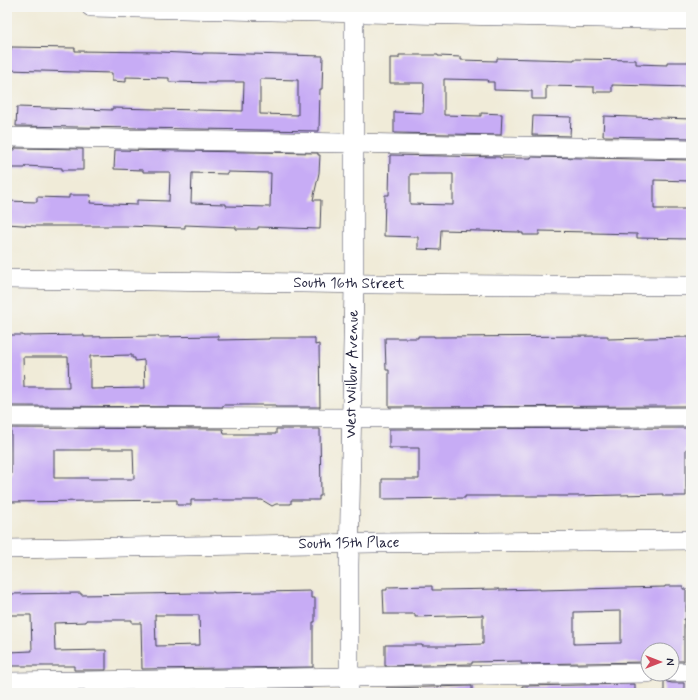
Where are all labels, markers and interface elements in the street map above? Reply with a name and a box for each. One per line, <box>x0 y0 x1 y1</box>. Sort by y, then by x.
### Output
street label: South 16th Street <box>293 273 405 294</box>
street label: West Wilbur Avenue <box>341 310 364 438</box>
street label: South 15th Place <box>298 533 400 554</box>
north arrow <box>640 642 680 682</box>
text: N <box>662 658 676 666</box>

